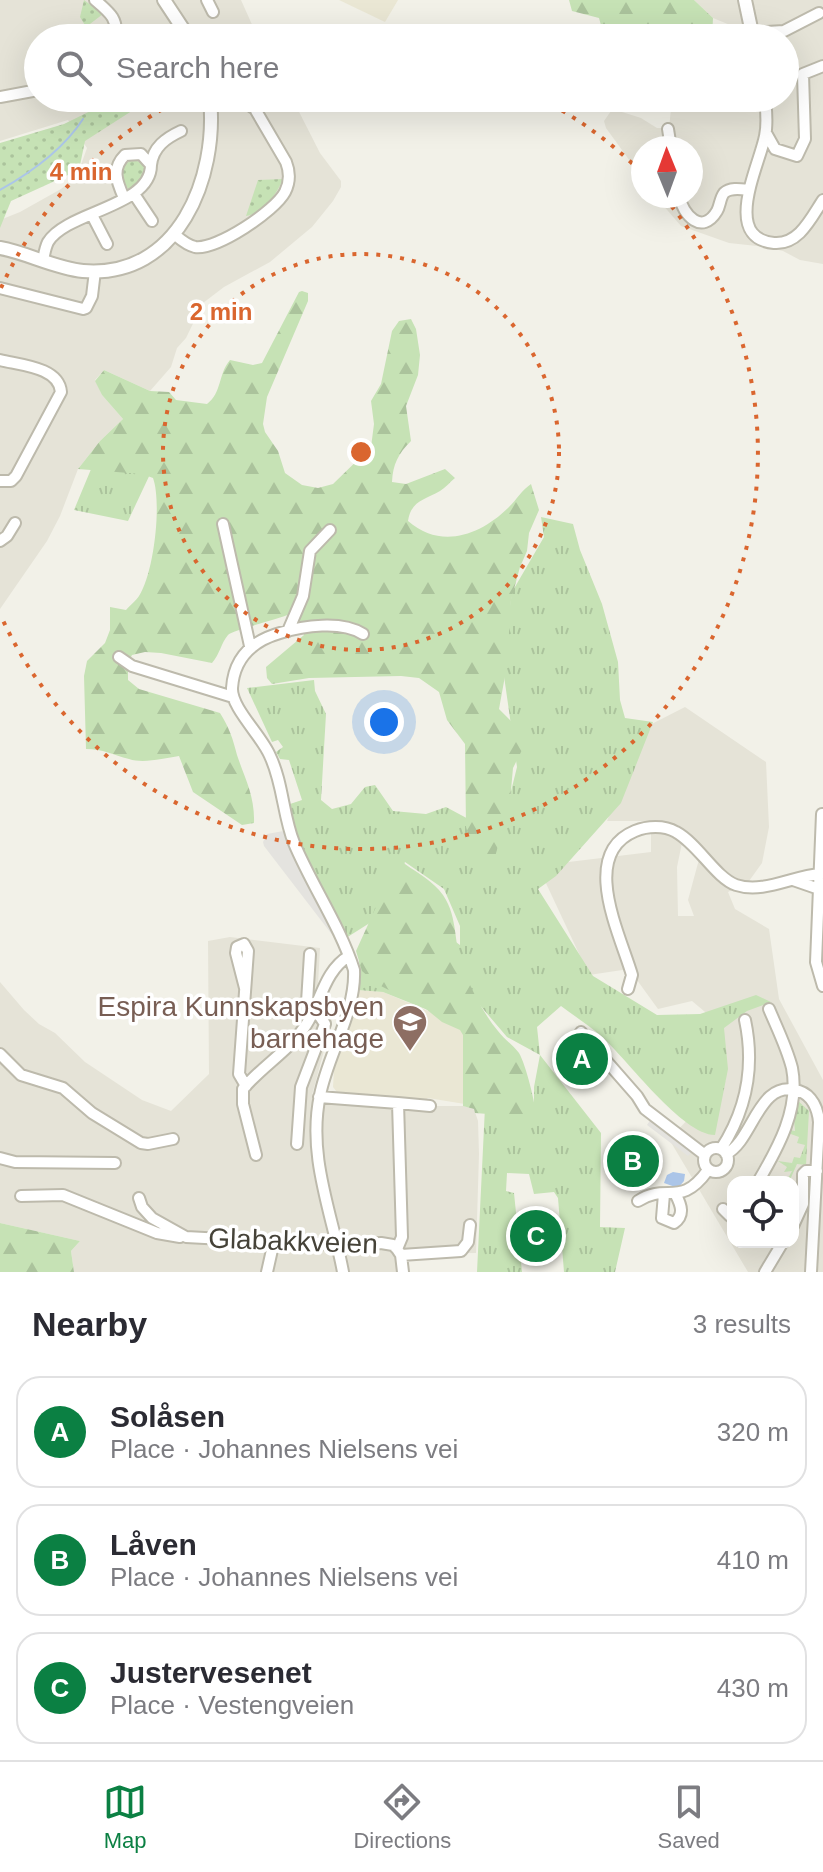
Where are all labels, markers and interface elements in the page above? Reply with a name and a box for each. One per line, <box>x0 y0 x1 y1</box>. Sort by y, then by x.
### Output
search box <box>24 24 799 112</box>
icon: search <box>52 46 96 90</box>
text: Search here <box>116 51 279 84</box>
north arrow <box>631 136 703 208</box>
text: 4 min <box>50 158 112 185</box>
text: 2 min <box>190 298 252 325</box>
centre of rings <box>347 438 375 466</box>
your location <box>364 702 404 742</box>
place label: Espira Kunnskapsbyen barnehage <box>98 991 384 1054</box>
school or university icon: Espira Kunnskapsbyen barnehage <box>391 1003 429 1053</box>
pin: A <box>556 1029 608 1089</box>
pin: B <box>607 1131 659 1191</box>
map controls <box>727 1176 799 1248</box>
button: locate <box>727 1176 799 1248</box>
pin: C <box>510 1206 562 1266</box>
street label: Glabakkveien <box>208 1223 378 1259</box>
text: Nearby <box>32 1305 147 1343</box>
text: 3 results <box>693 1309 791 1339</box>
text: Solåsen <box>110 1400 225 1433</box>
text: A <box>51 1417 69 1447</box>
text: 320 m <box>717 1417 789 1447</box>
text: Place · Johannes Nielsens vei <box>110 1434 458 1464</box>
text: Låven <box>110 1528 197 1561</box>
text: B <box>51 1545 69 1575</box>
text: 410 m <box>717 1545 789 1575</box>
text: Place · Johannes Nielsens vei <box>110 1562 458 1592</box>
text: Justervesenet <box>110 1656 312 1689</box>
text: C <box>51 1673 69 1703</box>
text: 430 m <box>717 1673 789 1703</box>
text: Place · Vestengveien <box>110 1690 354 1720</box>
tab: Map <box>103 1780 147 1854</box>
tab: Directions <box>353 1780 451 1854</box>
tab: Saved <box>657 1780 720 1854</box>

